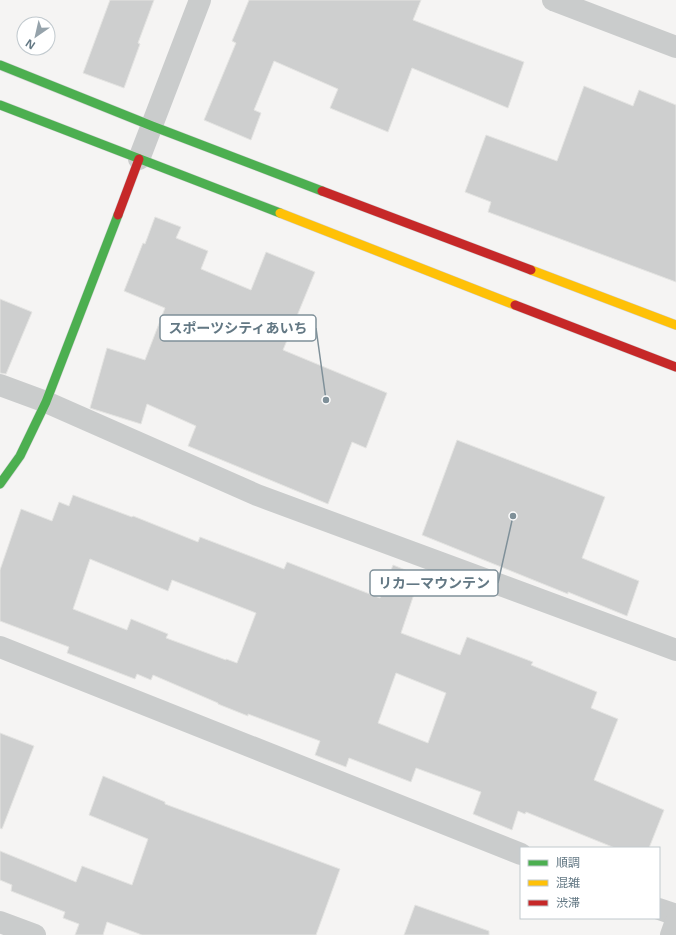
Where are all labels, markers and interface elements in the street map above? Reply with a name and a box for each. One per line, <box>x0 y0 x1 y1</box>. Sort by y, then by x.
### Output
north arrow <box>16 16 56 56</box>
text: N <box>22 36 38 53</box>
callout: スポーツシティあいち <box>160 315 316 341</box>
text: スポーツシティあいち <box>169 318 307 337</box>
callout: リカ―マウンテン <box>370 570 498 596</box>
text: リカ―マウンテン <box>378 573 490 592</box>
legend <box>520 847 660 919</box>
text: 順調 <box>556 854 580 871</box>
text: 混雑 <box>556 874 580 891</box>
text: 渋滞 <box>556 894 580 911</box>

